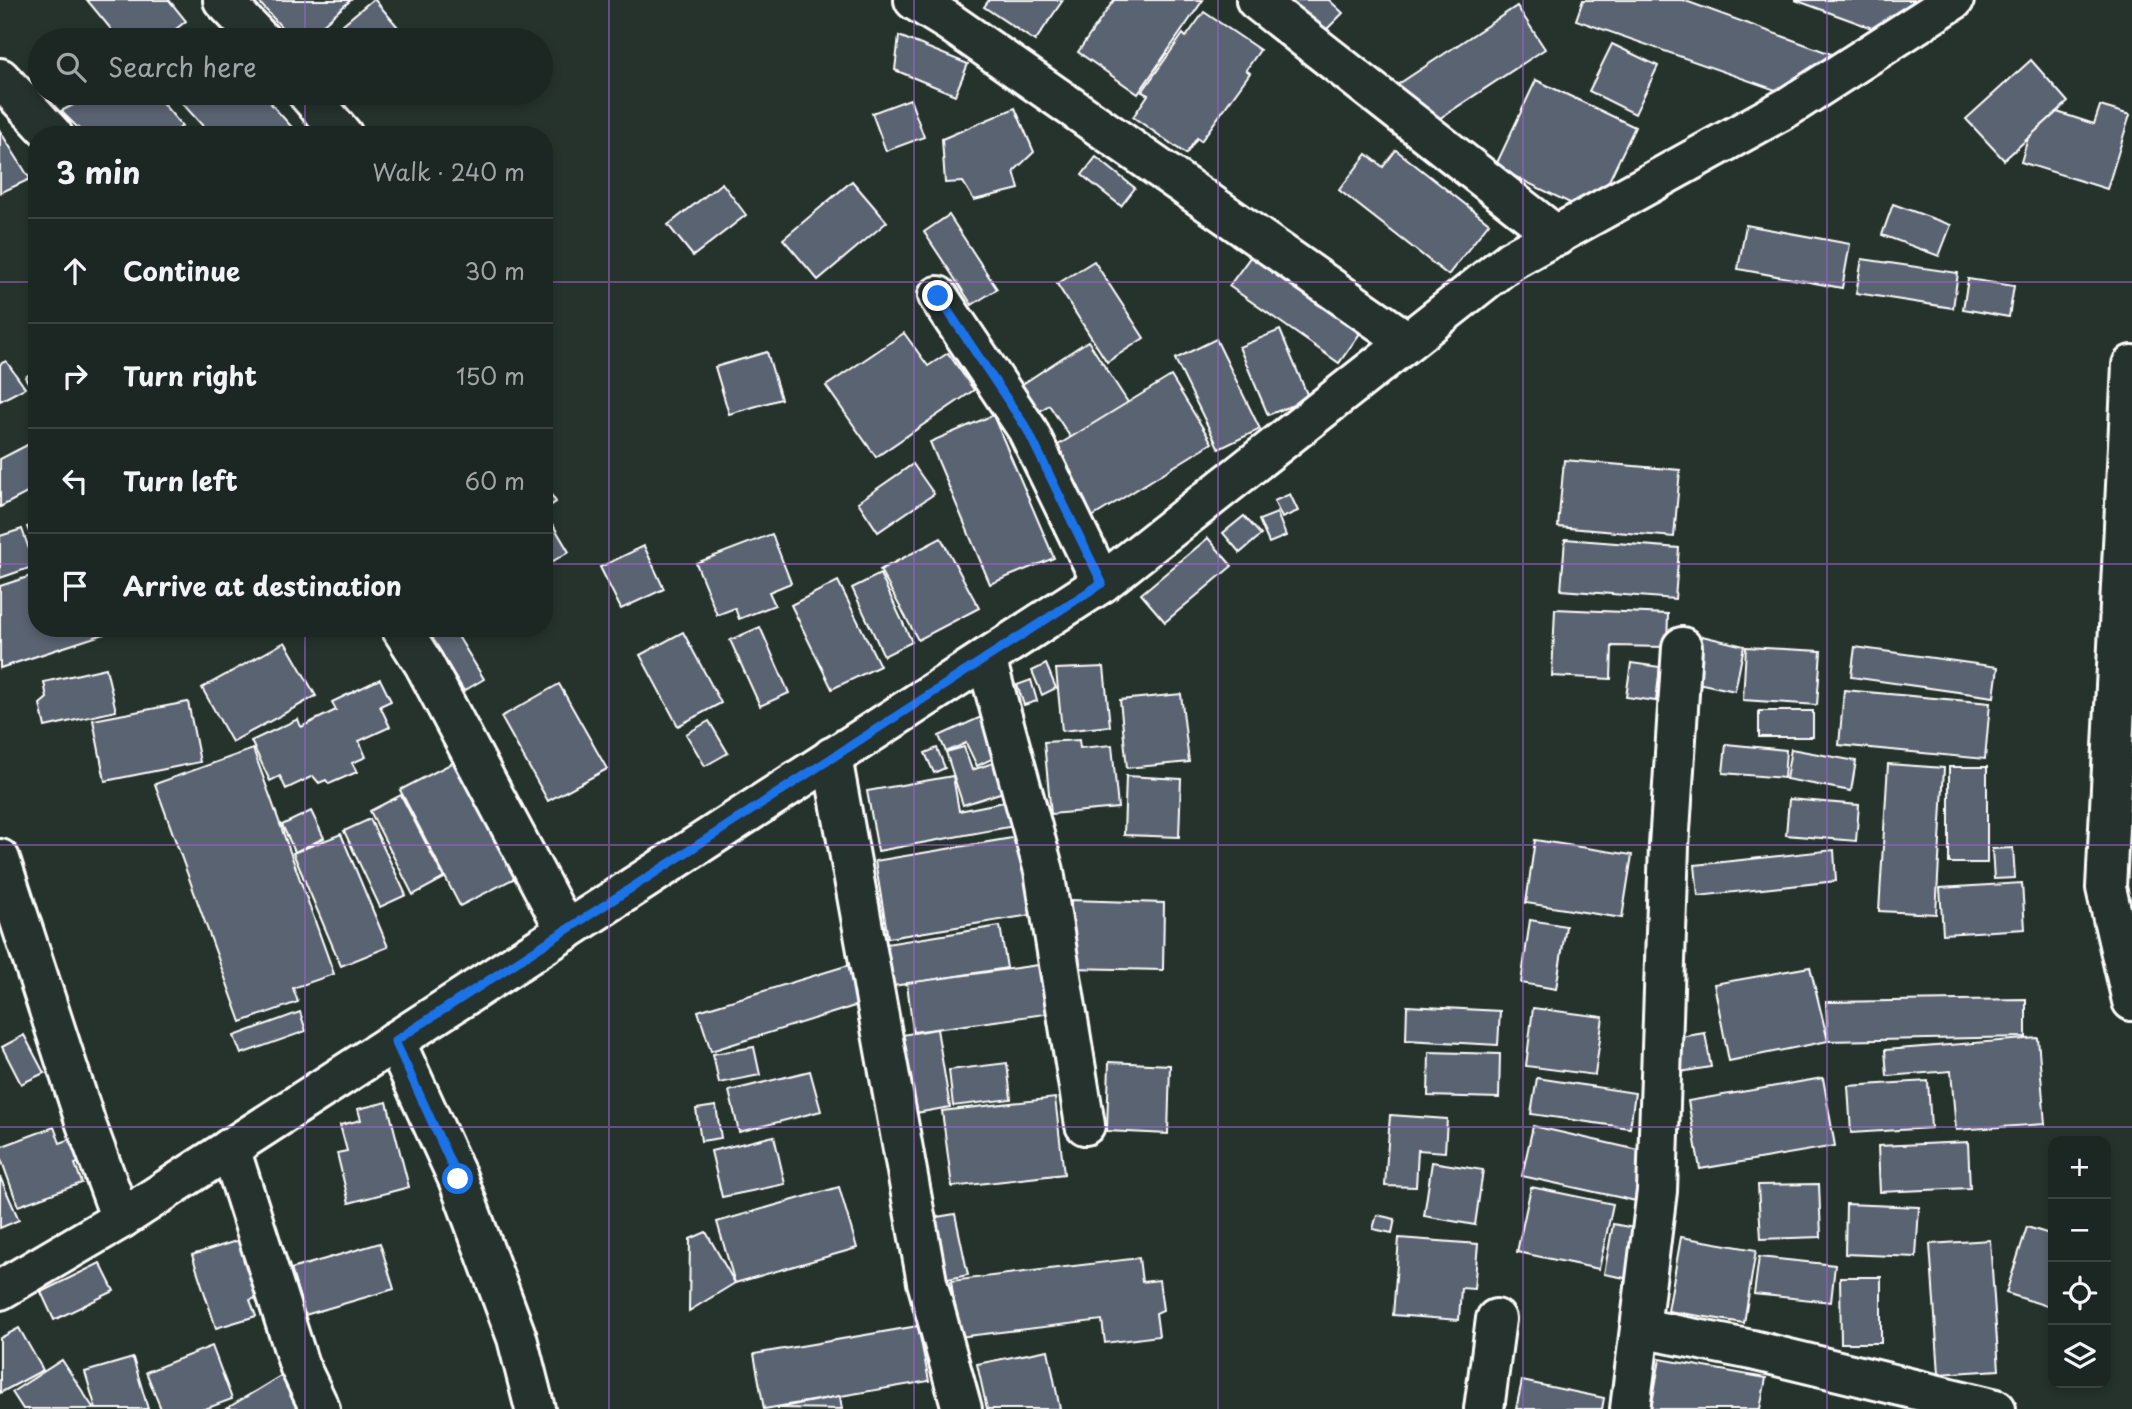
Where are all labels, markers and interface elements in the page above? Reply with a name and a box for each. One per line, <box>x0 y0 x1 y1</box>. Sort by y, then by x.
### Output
search box <box>28 28 553 105</box>
text: Search here <box>108 47 257 86</box>
icon: search <box>52 48 90 86</box>
text: 3 min <box>56 149 141 194</box>
text: Walk · 240 m <box>373 154 525 189</box>
text: Continue <box>123 251 240 290</box>
icon: ahead <box>56 252 94 290</box>
text: 30 m <box>464 253 525 288</box>
route end <box>922 280 953 311</box>
text: Turn right <box>123 356 257 395</box>
icon: right <box>56 357 94 395</box>
text: 150 m <box>456 358 525 393</box>
text: Turn left <box>123 461 238 500</box>
icon: left <box>56 462 94 500</box>
text: 60 m <box>465 463 525 498</box>
text: Arrive at destination <box>123 566 402 605</box>
icon: arrive <box>56 567 94 605</box>
map controls <box>2048 1136 2111 1388</box>
button: + <box>2048 1136 2111 1199</box>
route start <box>442 1163 473 1194</box>
button: − <box>2048 1199 2111 1262</box>
button: locate <box>2048 1262 2111 1325</box>
button: layers <box>2048 1325 2111 1388</box>

